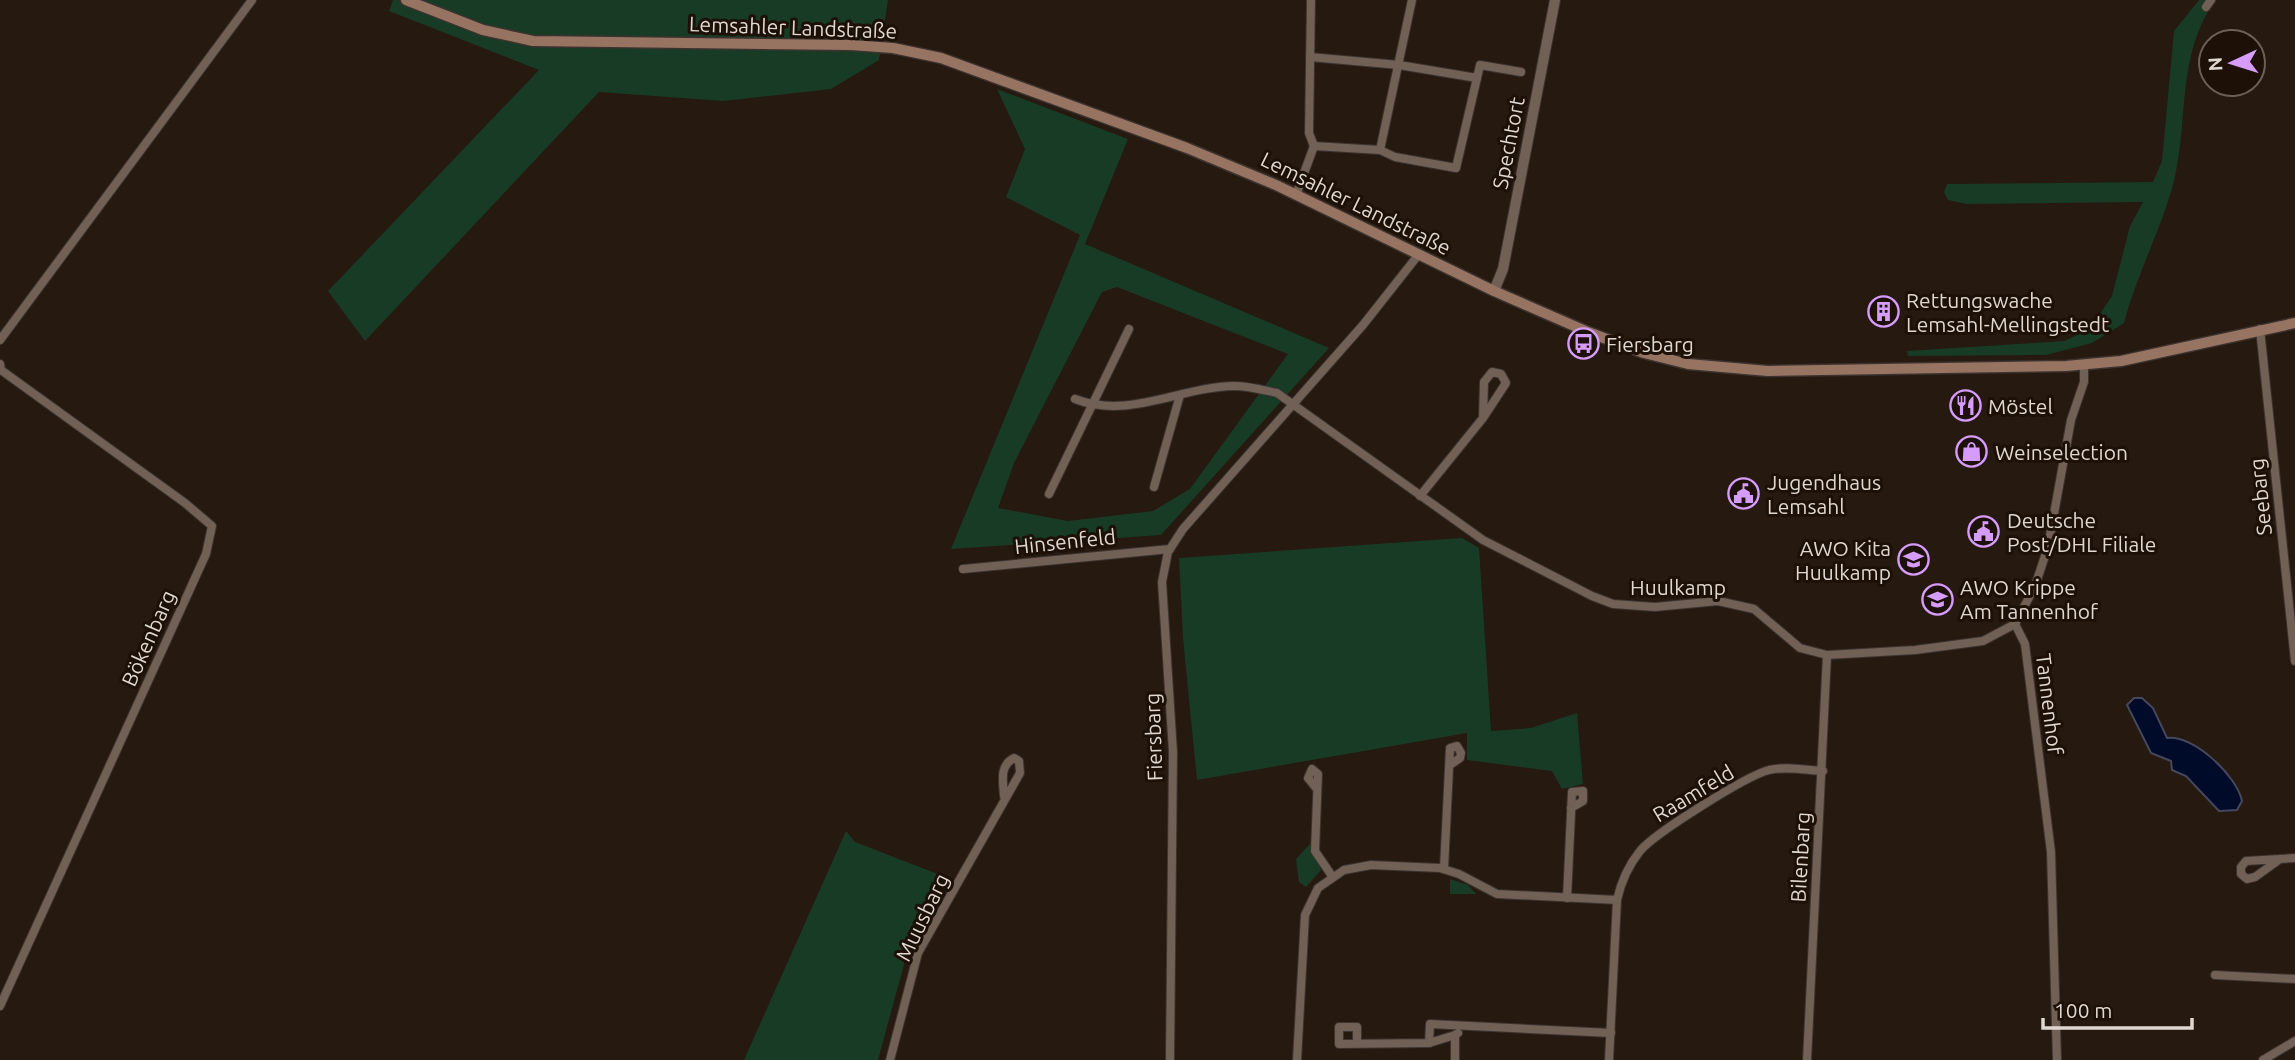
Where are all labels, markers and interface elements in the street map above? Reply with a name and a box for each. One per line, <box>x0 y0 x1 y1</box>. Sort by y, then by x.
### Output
street label: Lemsahler Landstraße <box>688 11 898 43</box>
north arrow <box>2197 28 2267 98</box>
text: N <box>2204 56 2227 72</box>
street label: Spechtort <box>1487 95 1529 191</box>
street label: Lemsahler Landstraße <box>1257 147 1455 259</box>
place label: Rettungswache Lemsahl-Mellingstedt <box>1906 288 2109 336</box>
building icon: Rettungswache Lemsahl-Mellingstedt <box>1866 295 1900 329</box>
bus stop icon: Fiersbarg <box>1566 327 1600 361</box>
place label: Fiersbarg <box>1606 332 1694 356</box>
restaurant icon: Möstel <box>1948 389 1982 423</box>
place label: Möstel <box>1988 394 2053 418</box>
shop icon: Weinselection <box>1955 435 1989 469</box>
place label: Weinselection <box>1995 440 2128 464</box>
street label: Seebarg <box>2244 457 2276 537</box>
place label: Jugendhaus Lemsahl <box>1767 470 1881 518</box>
public building icon: Jugendhaus Lemsahl <box>1727 477 1761 511</box>
place label: Deutsche Post/DHL Filiale <box>2007 508 2156 556</box>
public building icon: Deutsche Post/DHL Filiale <box>1967 515 2001 549</box>
street label: Hinsenfeld <box>1013 524 1117 558</box>
place label: AWO Kita Huulkamp <box>1795 536 1891 584</box>
school or university icon: AWO Kita Huulkamp <box>1897 543 1931 577</box>
street label: Huulkamp <box>1630 575 1726 599</box>
place label: AWO Krippe Am Tannenhof <box>1960 575 2099 623</box>
school or university icon: AWO Krippe Am Tannenhof <box>1920 582 1954 616</box>
street label: Bökenbarg <box>116 586 180 690</box>
street label: Tannenhof <box>2032 652 2068 757</box>
street label: Fiersbarg <box>1139 693 1167 781</box>
street label: Raamfeld <box>1648 760 1738 826</box>
street label: Bilenbarg <box>1786 811 1814 903</box>
street label: Muusbarg <box>891 869 953 965</box>
scale bar <box>2043 986 2192 1030</box>
text: 100 m <box>2054 998 2112 1022</box>

